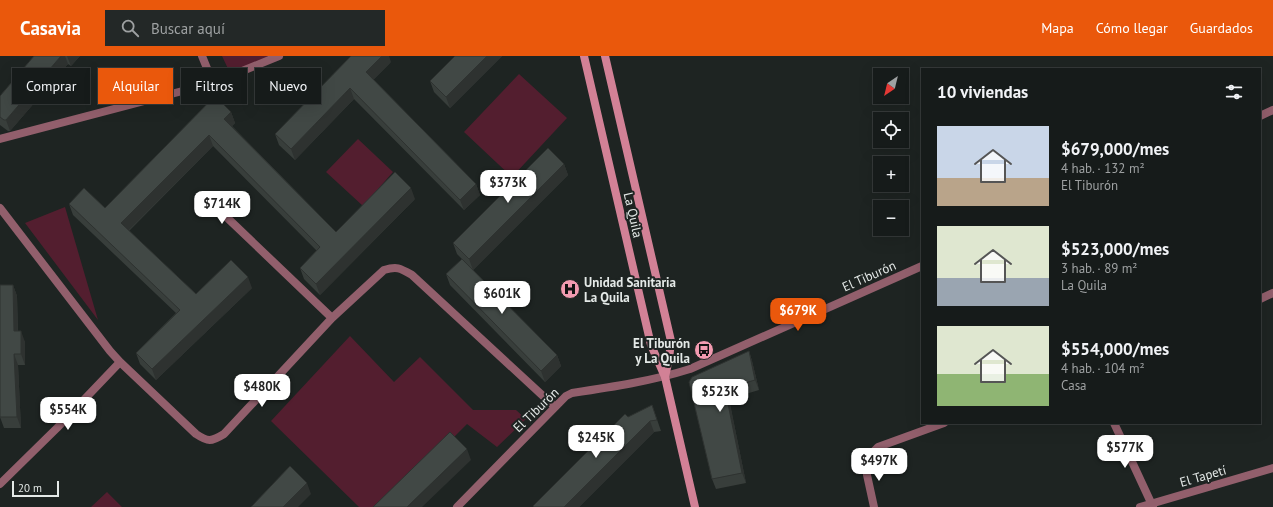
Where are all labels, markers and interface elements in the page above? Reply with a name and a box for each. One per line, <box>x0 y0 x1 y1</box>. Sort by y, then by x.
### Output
search box <box>105 10 385 46</box>
text: Casavia <box>20 16 81 40</box>
icon: search <box>119 17 141 39</box>
text: Buscar aquí <box>151 19 225 38</box>
text: Mapa <box>1041 19 1074 37</box>
text: Cómo llegar <box>1096 19 1168 37</box>
text: Guardados <box>1190 19 1253 37</box>
chip: Comprar <box>12 68 90 104</box>
chip: Alquilar <box>98 68 173 104</box>
chip: Filtros <box>181 68 247 104</box>
chip: Nuevo <box>255 68 321 104</box>
north arrow <box>873 68 909 104</box>
map controls <box>873 68 909 236</box>
text: 10 viviendas <box>937 81 1028 103</box>
icon: filters <box>1223 81 1245 103</box>
button: locate <box>873 112 909 148</box>
text: $679,000/mes <box>1061 138 1169 160</box>
icon: home <box>969 142 1017 190</box>
button: + <box>873 156 909 192</box>
text: 4 hab. · 132 m² <box>1061 160 1145 177</box>
pin: $373K <box>480 170 536 204</box>
text: $373K <box>489 174 527 191</box>
text: El Tiburón <box>1061 177 1118 194</box>
pin: $714K <box>194 191 250 225</box>
street label: La Quila <box>620 191 646 239</box>
text: $714K <box>203 195 241 212</box>
button: − <box>873 200 909 236</box>
text: $523,000/mes <box>1061 238 1169 260</box>
icon: home <box>969 242 1017 290</box>
street label: El Tiburón <box>839 257 899 295</box>
text: 3 hab. · 89 m² <box>1061 260 1137 277</box>
place label: Unidad Sanitaria La Quila <box>584 274 676 306</box>
text: La Quila <box>1061 277 1107 294</box>
hospital icon: Unidad Sanitaria La Quila <box>559 278 581 300</box>
pin: $601K <box>474 281 530 315</box>
text: $601K <box>483 285 521 302</box>
pin: $679K <box>770 298 826 332</box>
text: $679K <box>779 302 817 319</box>
place label: El Tiburón y La Quila <box>633 335 690 367</box>
text: $554,000/mes <box>1061 338 1169 360</box>
bus stop icon: El Tiburón y La Quila <box>693 339 715 361</box>
icon: home <box>969 342 1017 390</box>
text: 4 hab. · 104 m² <box>1061 360 1145 377</box>
pin: $480K <box>234 374 290 408</box>
text: Casa <box>1061 377 1087 394</box>
text: $480K <box>243 378 281 395</box>
pin: $523K <box>692 379 748 413</box>
text: $523K <box>701 383 739 400</box>
street label: El Tiburón <box>510 384 562 436</box>
pin: $554K <box>40 397 96 431</box>
text: $554K <box>49 401 87 418</box>
pin: $245K <box>568 425 624 459</box>
text: $245K <box>577 429 615 446</box>
pin: $577K <box>1097 435 1153 469</box>
text: $577K <box>1106 439 1144 456</box>
pin: $497K <box>851 448 907 482</box>
text: $497K <box>860 452 898 469</box>
street label: El Tapetí <box>1178 461 1229 491</box>
scale bar <box>12 479 59 498</box>
text: 20 m <box>18 481 42 495</box>

